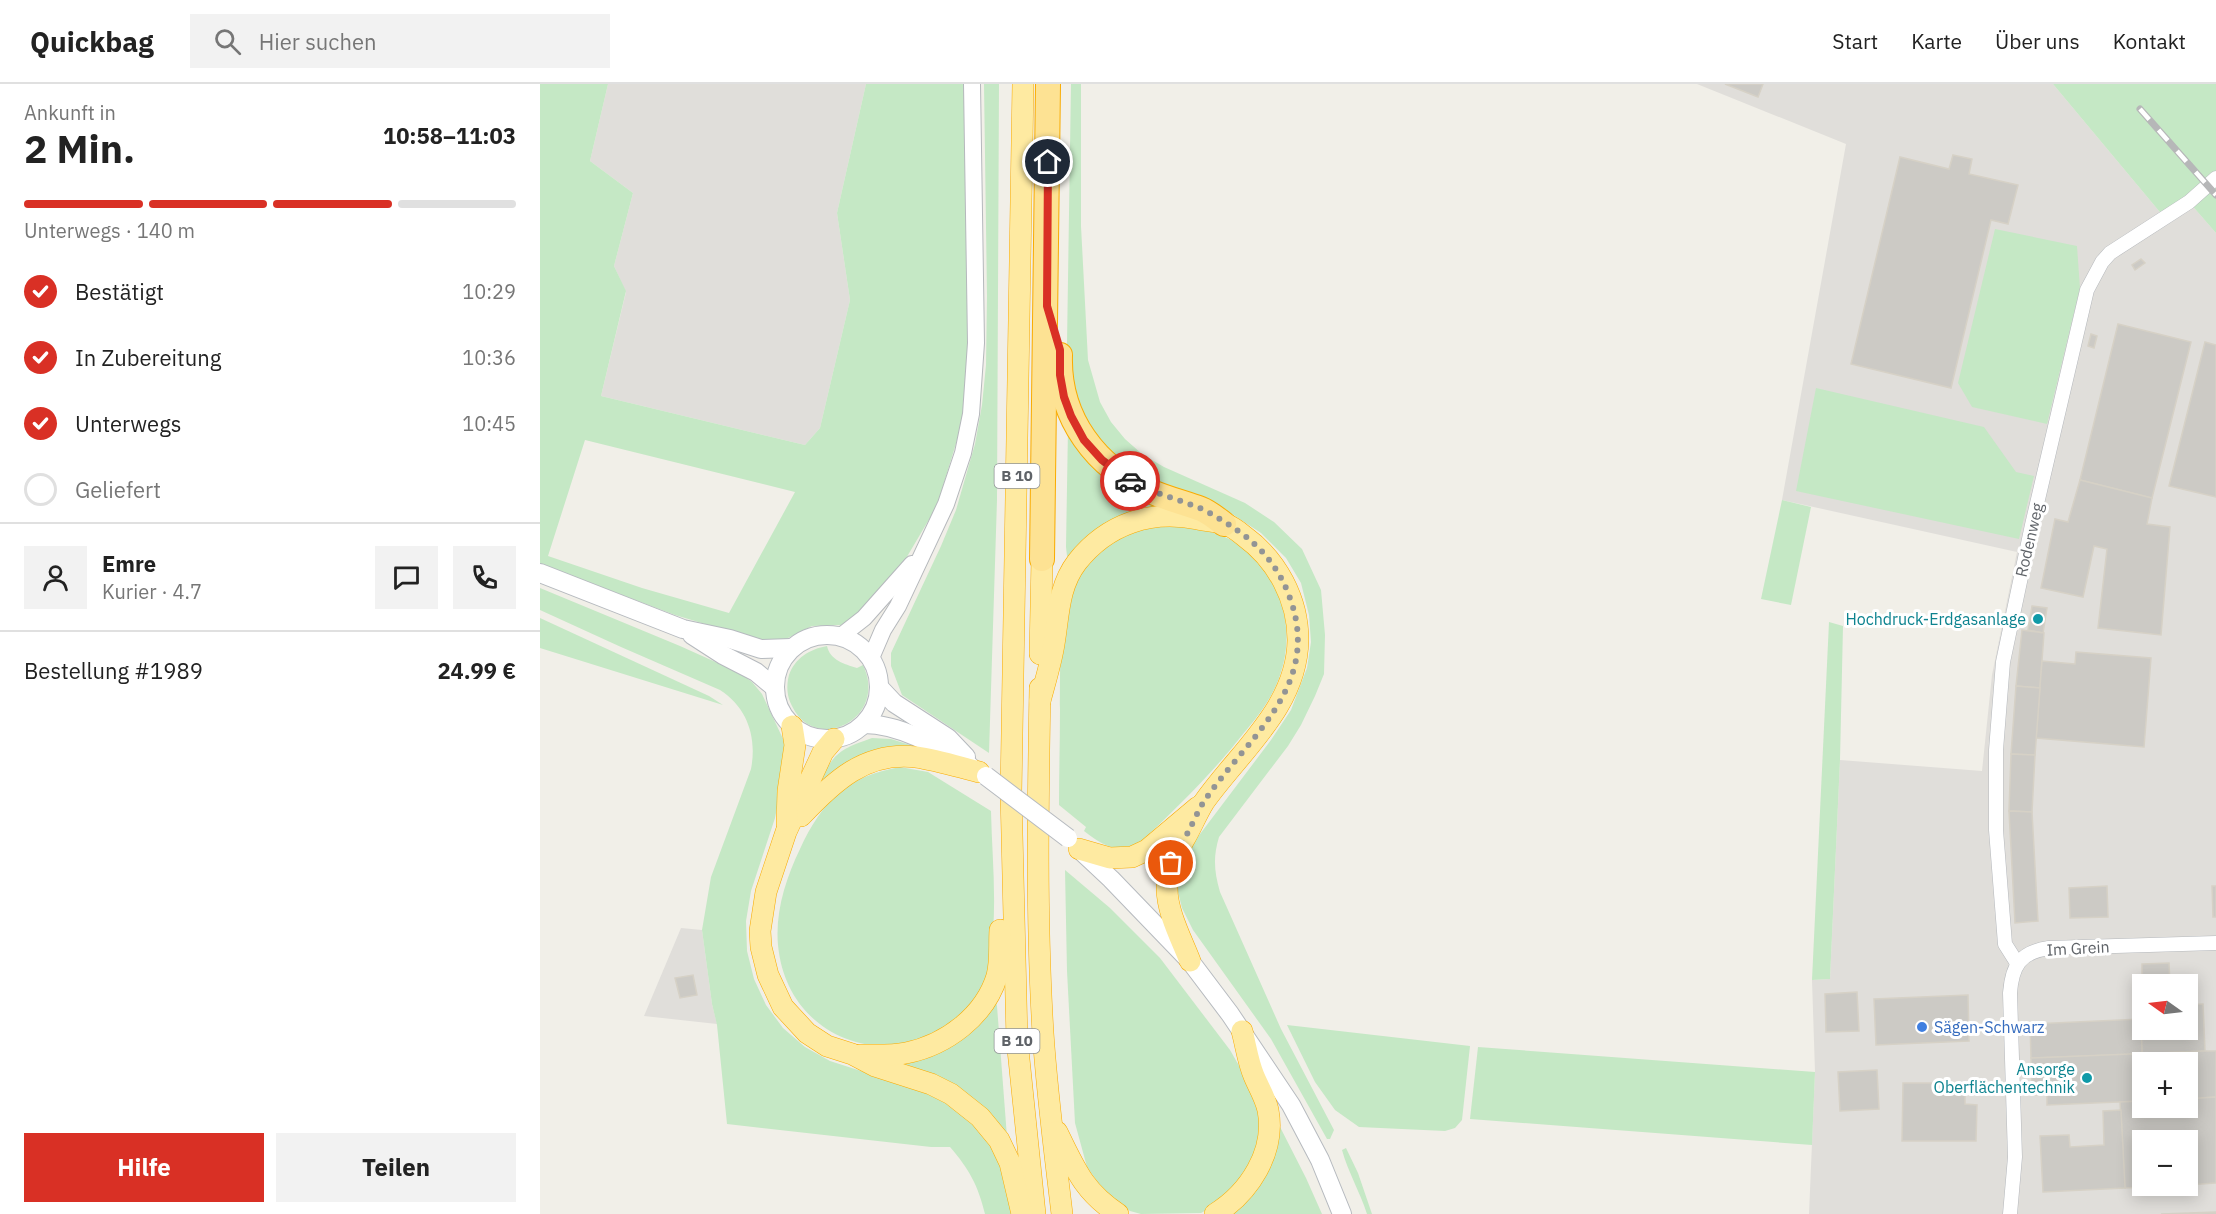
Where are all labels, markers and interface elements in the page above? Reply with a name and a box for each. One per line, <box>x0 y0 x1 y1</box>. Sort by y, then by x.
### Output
search box <box>190 14 610 68</box>
text: Quickbag <box>30 23 154 60</box>
icon: search <box>211 25 244 58</box>
text: Hier suchen <box>259 27 376 56</box>
text: Start <box>1832 27 1878 55</box>
text: Karte <box>1911 27 1962 55</box>
text: Über uns <box>1995 27 2080 55</box>
text: Kontakt <box>2113 27 2186 55</box>
text: Ankunft in <box>24 99 116 126</box>
text: 10:58–11:03 <box>383 121 516 150</box>
text: 2 Min. <box>24 123 135 174</box>
pin <box>1022 136 1073 187</box>
icon: home <box>1031 145 1064 178</box>
text: Unterwegs · 140 m <box>24 217 195 244</box>
icon: check <box>24 275 57 308</box>
text: Bestätigt <box>75 277 164 306</box>
text: 10:29 <box>462 278 516 305</box>
icon: check <box>24 341 57 374</box>
text: In Zubereitung <box>75 343 221 372</box>
text: 10:36 <box>462 344 516 371</box>
icon: check <box>24 407 57 440</box>
text: Unterwegs <box>75 409 182 438</box>
text: 10:45 <box>462 410 516 437</box>
courier <box>1100 451 1160 511</box>
road number: B 10 <box>994 464 1040 488</box>
icon: car <box>1114 465 1147 498</box>
text: Geliefert <box>75 475 161 504</box>
street label: Rodenweg <box>2011 500 2047 579</box>
button: person <box>24 546 87 609</box>
button: chat <box>375 546 438 609</box>
button: phone <box>453 546 516 609</box>
text: Emre <box>102 549 156 578</box>
text: Kurier · 4.7 <box>102 578 202 605</box>
place label: Hochdruck-Erdgasanlage <box>1845 609 2026 629</box>
marker: Hochdruck-Erdgasanlage <box>2031 612 2045 626</box>
text: Bestellung #1989 <box>24 656 203 685</box>
text: 24.99 € <box>437 656 516 685</box>
pin <box>1145 837 1196 888</box>
icon: bag <box>1154 846 1187 879</box>
street label: Im Grein <box>2046 936 2110 960</box>
north arrow <box>2132 974 2198 1040</box>
map controls <box>2132 974 2198 1196</box>
place label: Sägen-Schwarz <box>1934 1017 2044 1037</box>
marker: Sägen-Schwarz <box>1915 1020 1929 1034</box>
road number: B 10 <box>994 1029 1040 1053</box>
button: + <box>2132 1052 2198 1118</box>
place label: Ansorge Oberflächentechnik <box>1934 1059 2076 1097</box>
marker: Ansorge Oberflächentechnik <box>2080 1071 2094 1085</box>
button: − <box>2132 1130 2198 1196</box>
button: Hilfe <box>24 1133 264 1202</box>
button: Teilen <box>276 1133 516 1202</box>

